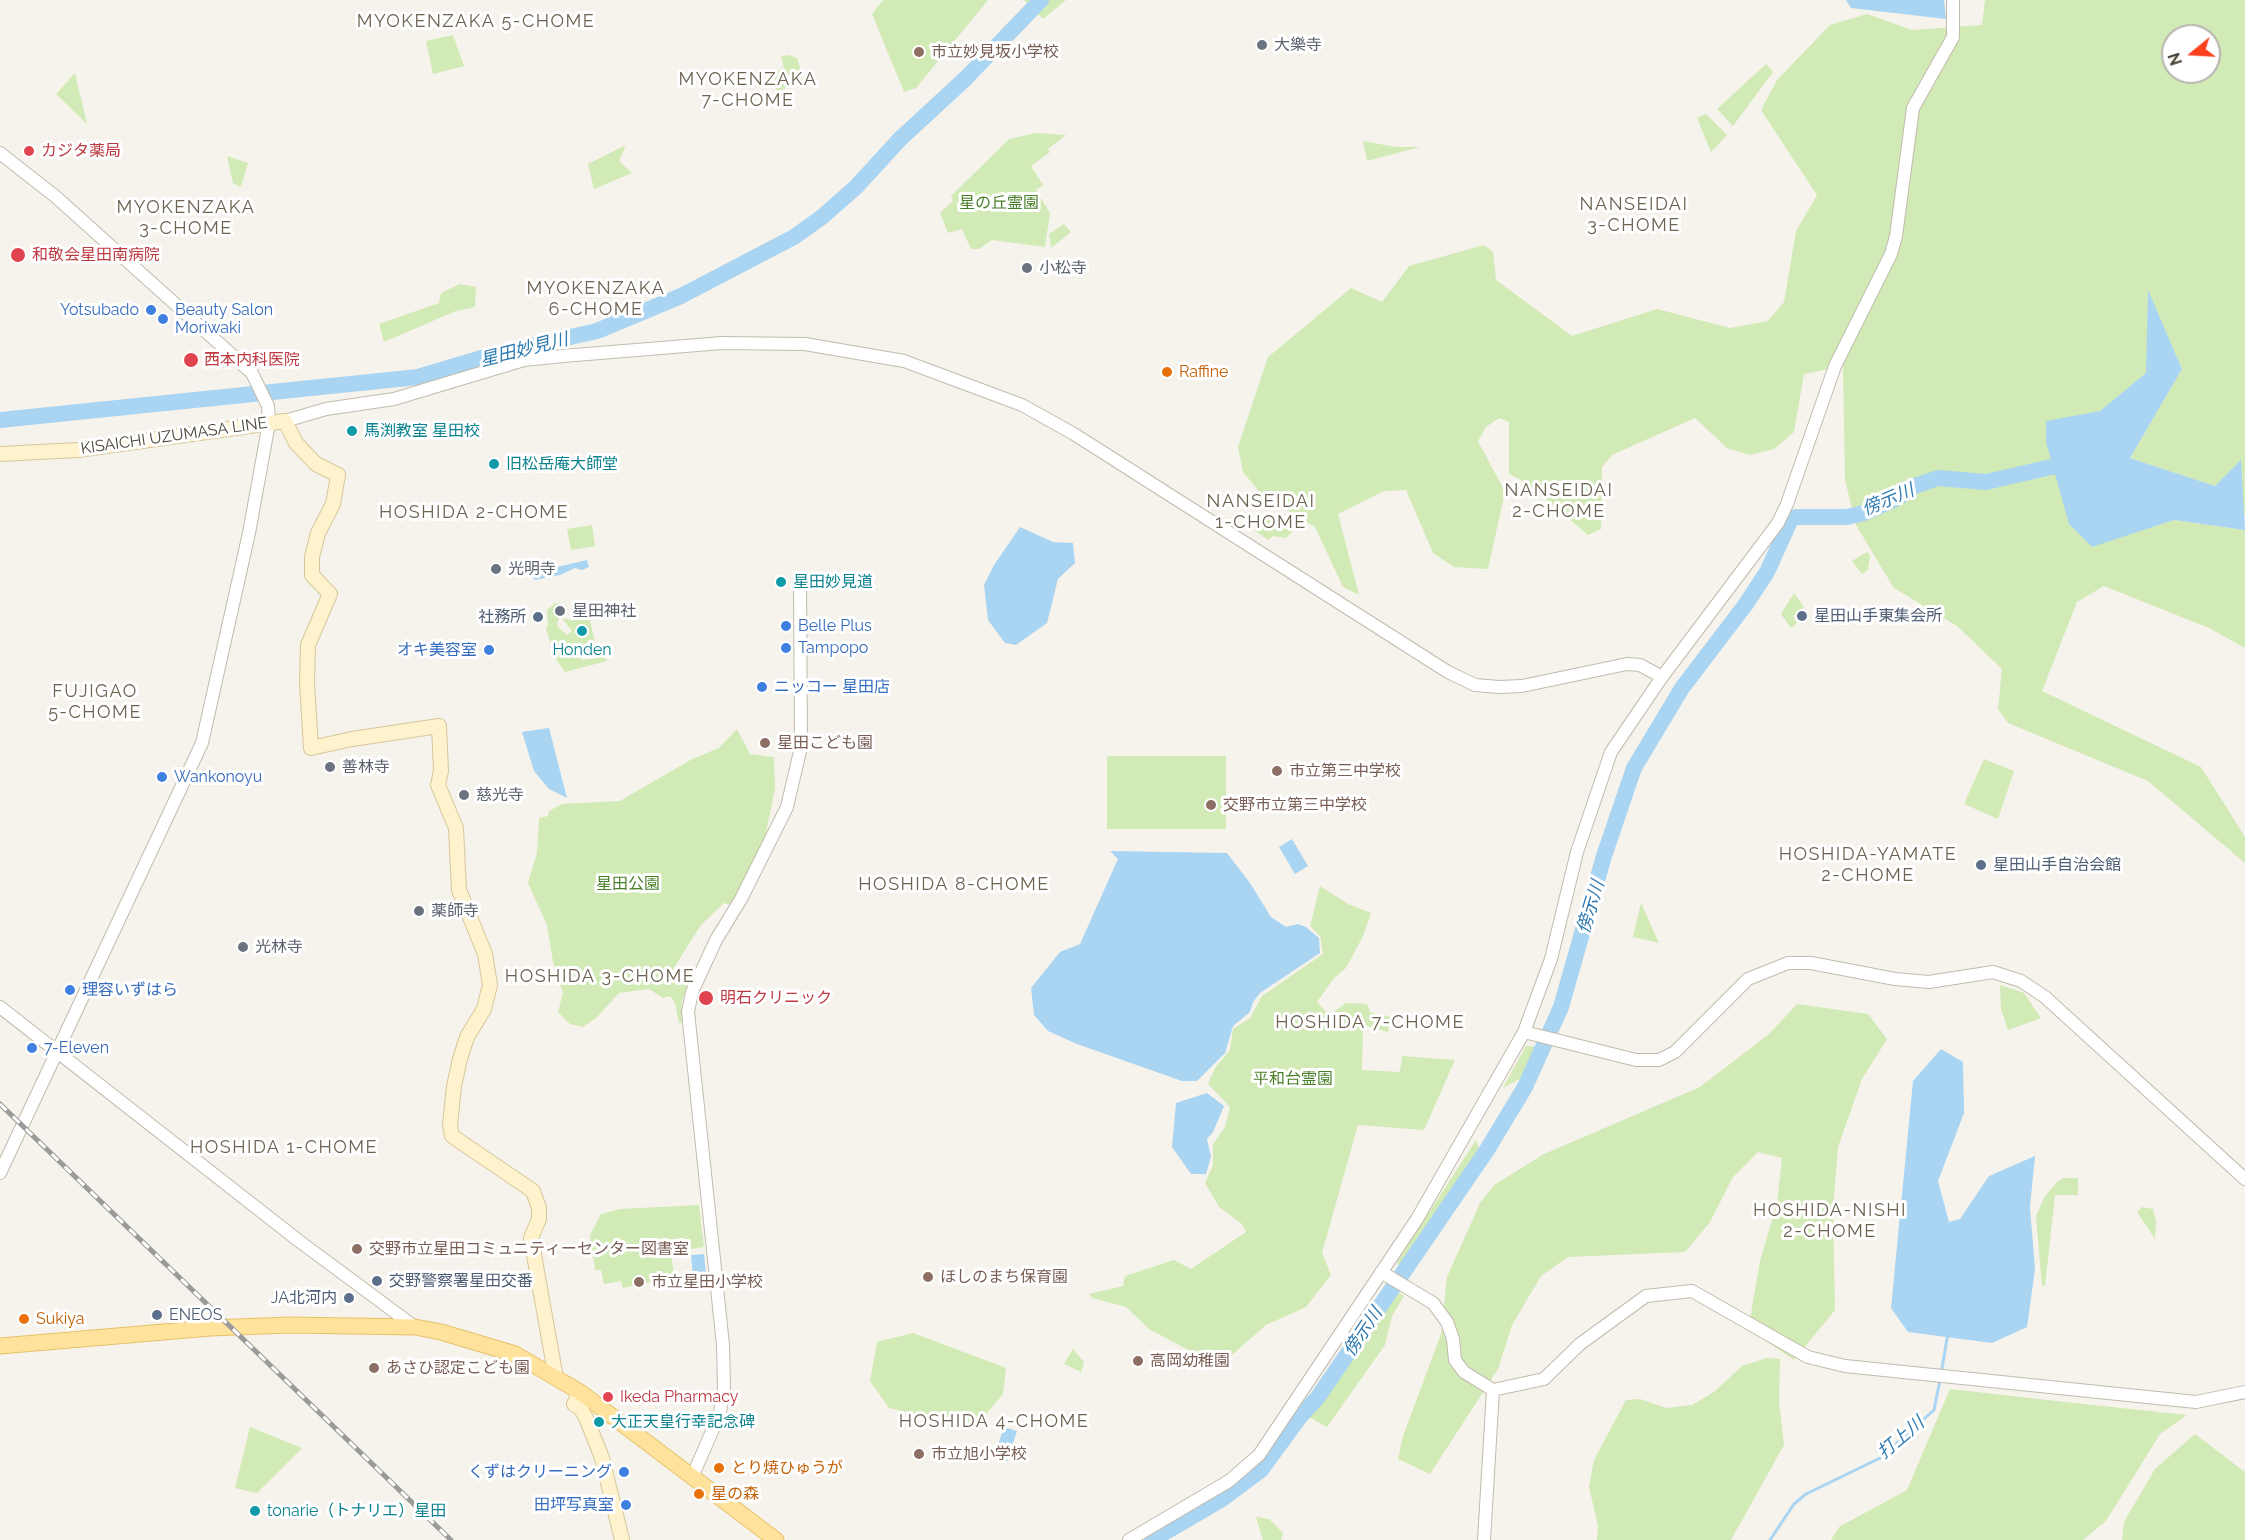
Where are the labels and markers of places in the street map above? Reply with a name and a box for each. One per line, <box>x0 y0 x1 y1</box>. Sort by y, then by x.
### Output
place label: 大樂寺 <box>1274 35 1322 55</box>
marker: 大樂寺 <box>1255 38 1269 52</box>
place label: 市立妙見坂小学校 <box>931 42 1059 62</box>
marker: 市立妙見坂小学校 <box>912 45 926 59</box>
place label: カジタ薬局 <box>41 141 121 161</box>
marker: カジタ薬局 <box>22 144 36 158</box>
place label: 和敬会星田南病院 <box>32 245 160 265</box>
marker: 和敬会星田南病院 <box>9 246 27 264</box>
place label: 小松寺 <box>1039 258 1087 278</box>
marker: 小松寺 <box>1020 261 1034 275</box>
place label: Yotsubado <box>60 300 139 320</box>
place label: Beauty Salon Moriwaki <box>175 300 273 338</box>
marker: Yotsubado <box>144 303 158 317</box>
marker: Beauty Salon Moriwaki <box>156 312 170 326</box>
place label: 西本内科医院 <box>204 350 300 370</box>
marker: 西本内科医院 <box>182 351 200 369</box>
place label: Raffine <box>1179 362 1228 382</box>
marker: Raffine <box>1160 365 1174 379</box>
place label: 馬渕教室 星田校 <box>364 421 480 441</box>
marker: 馬渕教室 星田校 <box>345 424 359 438</box>
place label: 旧松岳庵大師堂 <box>506 454 618 474</box>
marker: 旧松岳庵大師堂 <box>487 457 501 471</box>
place label: 光明寺 <box>508 559 556 579</box>
marker: 光明寺 <box>489 562 503 576</box>
place label: 星田妙見道 <box>793 572 873 592</box>
marker: 星田妙見道 <box>774 575 788 589</box>
place label: 星田神社 <box>572 601 636 621</box>
marker: 星田神社 <box>553 604 567 618</box>
place label: 星田山手東集会所 <box>1814 606 1942 626</box>
place label: 社務所 <box>478 607 526 627</box>
marker: 星田山手東集会所 <box>1795 609 1809 623</box>
marker: 社務所 <box>531 610 545 624</box>
place label: Belle Plus <box>798 616 872 636</box>
marker: Belle Plus <box>779 619 793 633</box>
marker: Honden <box>575 624 589 638</box>
place label: Tampopo <box>798 638 868 658</box>
place label: オキ美容室 <box>397 640 477 660</box>
place label: Honden <box>552 640 612 660</box>
marker: Tampopo <box>779 641 793 655</box>
marker: オキ美容室 <box>482 643 496 657</box>
place label: ニッコー 星田店 <box>774 677 890 697</box>
marker: ニッコー 星田店 <box>755 680 769 694</box>
place label: 星田こども園 <box>777 733 873 753</box>
marker: 星田こども園 <box>758 736 772 750</box>
place label: 善林寺 <box>342 757 390 777</box>
marker: 善林寺 <box>323 760 337 774</box>
place label: 市立第三中学校 <box>1289 761 1401 781</box>
marker: 市立第三中学校 <box>1270 764 1284 778</box>
place label: Wankonoyu <box>174 767 262 787</box>
marker: Wankonoyu <box>155 770 169 784</box>
place label: 慈光寺 <box>476 785 524 805</box>
marker: 慈光寺 <box>457 788 471 802</box>
place label: 交野市立第三中学校 <box>1223 795 1367 815</box>
marker: 交野市立第三中学校 <box>1204 798 1218 812</box>
place label: 星田山手自治会館 <box>1993 855 2121 875</box>
marker: 星田山手自治会館 <box>1974 858 1988 872</box>
place label: 薬師寺 <box>431 901 479 921</box>
marker: 薬師寺 <box>412 904 426 918</box>
place label: 光林寺 <box>255 937 303 957</box>
marker: 光林寺 <box>236 940 250 954</box>
place label: 理容いずはら <box>82 980 178 1000</box>
marker: 理容いずはら <box>63 983 77 997</box>
place label: 明石クリニック <box>720 988 832 1008</box>
marker: 明石クリニック <box>697 989 715 1007</box>
place label: 7-Eleven <box>44 1038 109 1058</box>
marker: 7-Eleven <box>25 1041 39 1055</box>
place label: 交野市立星田コミュニティーセンター図書室 <box>369 1239 689 1259</box>
marker: 交野市立星田コミュニティーセンター図書室 <box>350 1242 364 1256</box>
place label: ほしのまち保育園 <box>940 1267 1068 1287</box>
marker: ほしのまち保育園 <box>921 1270 935 1284</box>
place label: 交野警察署星田交番 <box>389 1271 533 1291</box>
place label: 市立星田小学校 <box>651 1272 763 1292</box>
marker: 交野警察署星田交番 <box>370 1274 384 1288</box>
marker: 市立星田小学校 <box>632 1275 646 1289</box>
place label: JA北河内 <box>271 1288 337 1308</box>
marker: JA北河内 <box>342 1291 356 1305</box>
place label: ENEOS <box>169 1305 222 1325</box>
marker: ENEOS <box>150 1308 164 1322</box>
place label: Sukiya <box>36 1309 84 1329</box>
marker: Sukiya <box>17 1312 31 1326</box>
place label: 高岡幼稚園 <box>1150 1351 1230 1371</box>
marker: 高岡幼稚園 <box>1131 1354 1145 1368</box>
place label: あさひ認定こども園 <box>386 1358 530 1378</box>
marker: あさひ認定こども園 <box>367 1361 381 1375</box>
place label: Ikeda Pharmacy <box>620 1387 739 1407</box>
marker: Ikeda Pharmacy <box>601 1390 615 1404</box>
place label: 大正天皇行幸記念碑 <box>611 1412 755 1432</box>
marker: 大正天皇行幸記念碑 <box>592 1415 606 1429</box>
place label: 市立旭小学校 <box>931 1444 1027 1464</box>
marker: 市立旭小学校 <box>912 1447 926 1461</box>
place label: とり焼ひゅうが <box>731 1458 843 1478</box>
marker: とり焼ひゅうが <box>712 1461 726 1475</box>
place label: くずはクリーニング <box>468 1462 612 1482</box>
marker: くずはクリーニング <box>617 1465 631 1479</box>
place label: 星の森 <box>711 1484 759 1504</box>
marker: 星の森 <box>692 1487 706 1501</box>
place label: 田坪写真室 <box>534 1495 614 1515</box>
marker: 田坪写真室 <box>619 1498 633 1512</box>
place label: tonarie（トナリエ）星田 <box>267 1501 446 1521</box>
marker: tonarie（トナリエ）星田 <box>248 1504 262 1518</box>

